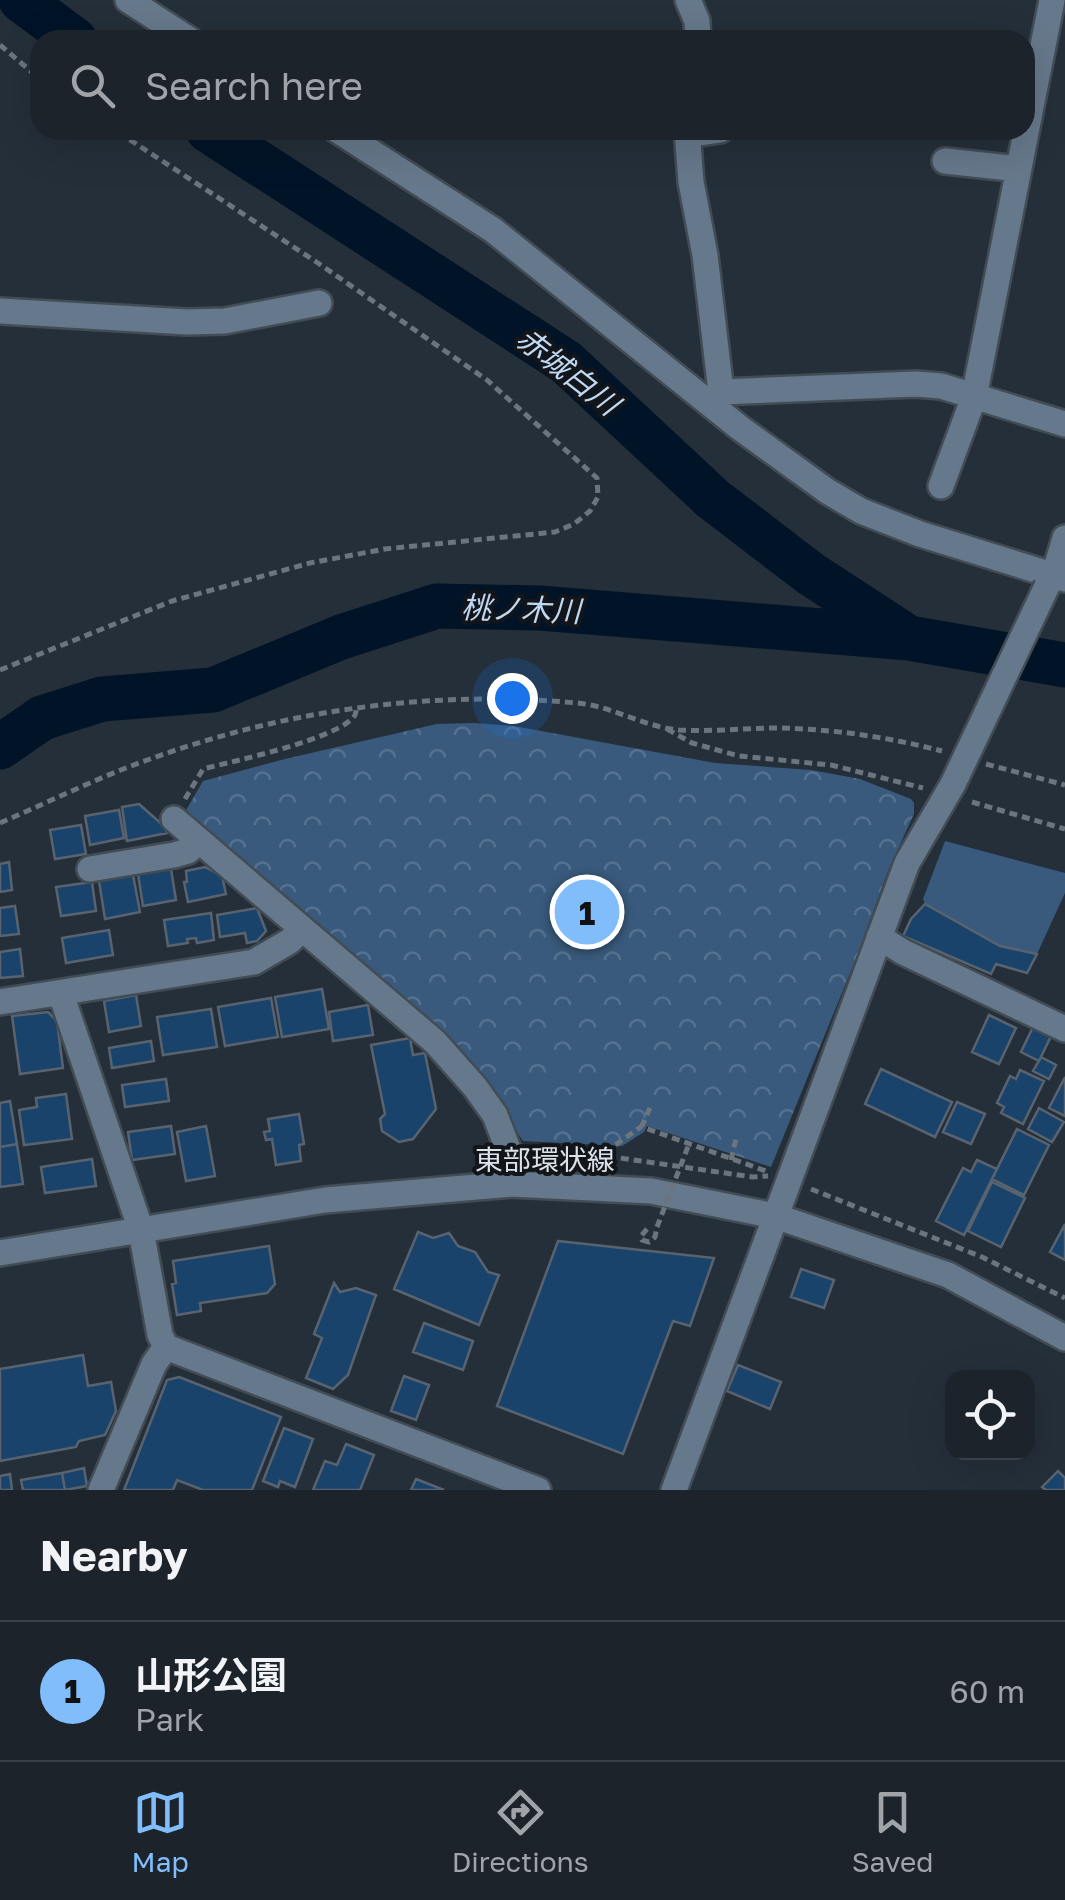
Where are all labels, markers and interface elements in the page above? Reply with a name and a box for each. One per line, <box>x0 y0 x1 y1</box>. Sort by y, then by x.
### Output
search box <box>30 30 1035 140</box>
icon: search <box>65 58 120 113</box>
text: Search here <box>145 63 363 108</box>
water label: 赤城白川 <box>510 320 629 424</box>
water label: 桃ノ木川 <box>460 589 585 629</box>
your location <box>487 673 538 724</box>
pin: 1 <box>554 874 620 950</box>
street label: 東部環状線 <box>475 1143 615 1176</box>
map controls <box>945 1370 1035 1460</box>
button: locate <box>945 1370 1035 1460</box>
text: Nearby <box>40 1530 188 1580</box>
text: 山形公園 <box>135 1652 287 1697</box>
text: 1 <box>64 1672 81 1710</box>
text: 60 m <box>949 1672 1025 1710</box>
text: Park <box>135 1700 204 1738</box>
tab: Map <box>132 1785 189 1878</box>
tab: Directions <box>452 1785 589 1878</box>
tab: Saved <box>852 1785 933 1878</box>

